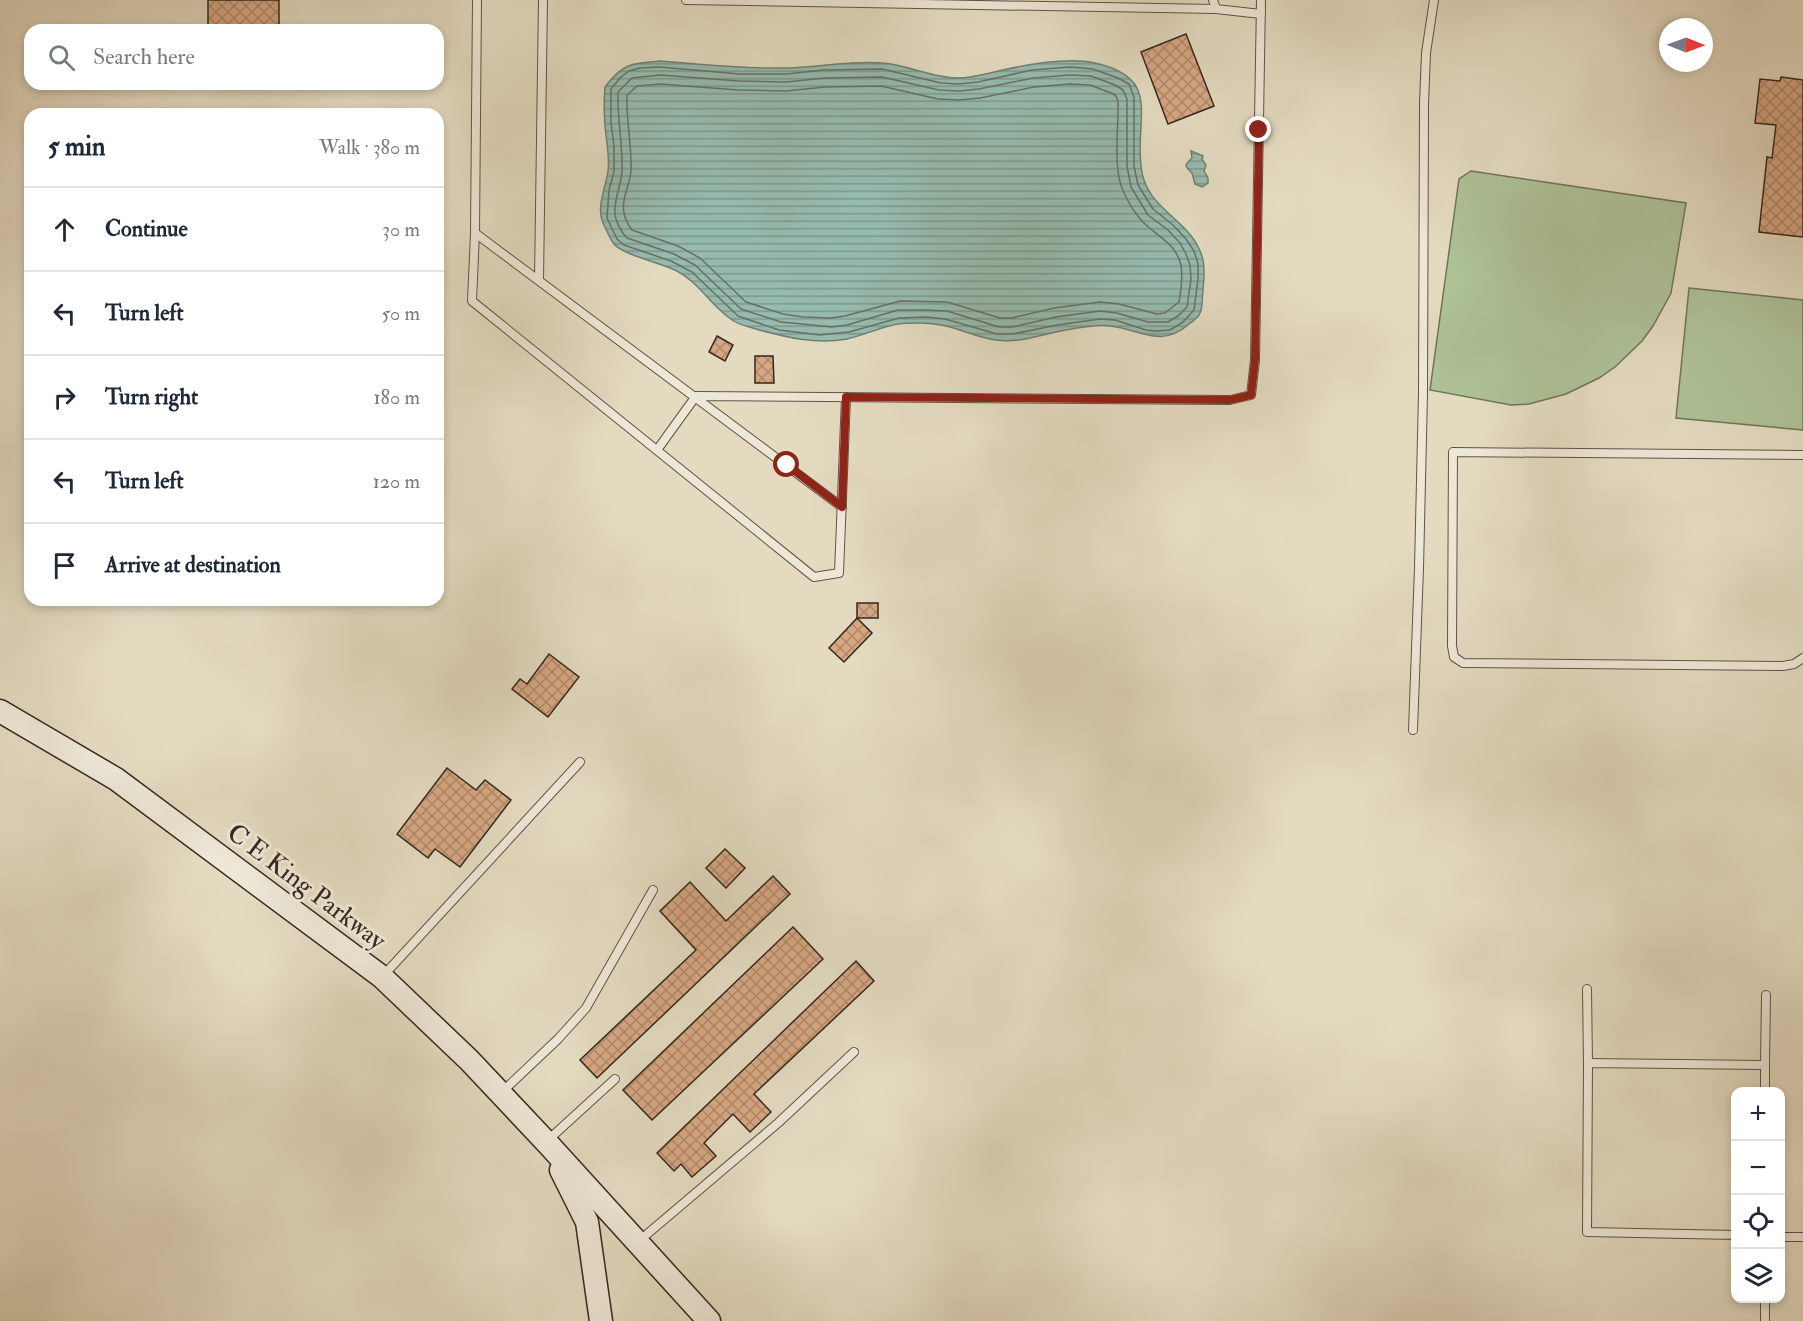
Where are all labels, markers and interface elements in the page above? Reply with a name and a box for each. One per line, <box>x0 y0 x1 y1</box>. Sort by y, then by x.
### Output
north arrow <box>1659 18 1713 72</box>
search box <box>24 24 444 90</box>
icon: search <box>45 41 78 74</box>
text: Search here <box>93 43 195 71</box>
route end <box>1245 116 1271 142</box>
text: 5 min <box>48 131 105 163</box>
text: Walk · 380 m <box>319 135 420 160</box>
icon: ahead <box>48 213 81 246</box>
text: Continue <box>105 215 188 243</box>
text: 30 m <box>382 217 420 242</box>
icon: left <box>48 297 81 330</box>
text: Turn left <box>105 299 184 327</box>
text: 50 m <box>381 301 420 326</box>
icon: right <box>48 381 81 414</box>
text: Turn right <box>105 383 198 411</box>
text: 180 m <box>373 385 420 410</box>
route start <box>773 451 799 477</box>
icon: left <box>48 465 81 498</box>
text: Turn left <box>105 467 184 495</box>
text: 120 m <box>373 469 420 494</box>
icon: arrive <box>48 549 81 582</box>
text: Arrive at destination <box>105 551 281 579</box>
street label: C E King Parkway <box>221 817 392 957</box>
map controls <box>1731 1087 1785 1303</box>
button: + <box>1731 1087 1785 1141</box>
button: − <box>1731 1141 1785 1195</box>
button: locate <box>1731 1195 1785 1249</box>
button: layers <box>1731 1249 1785 1303</box>

